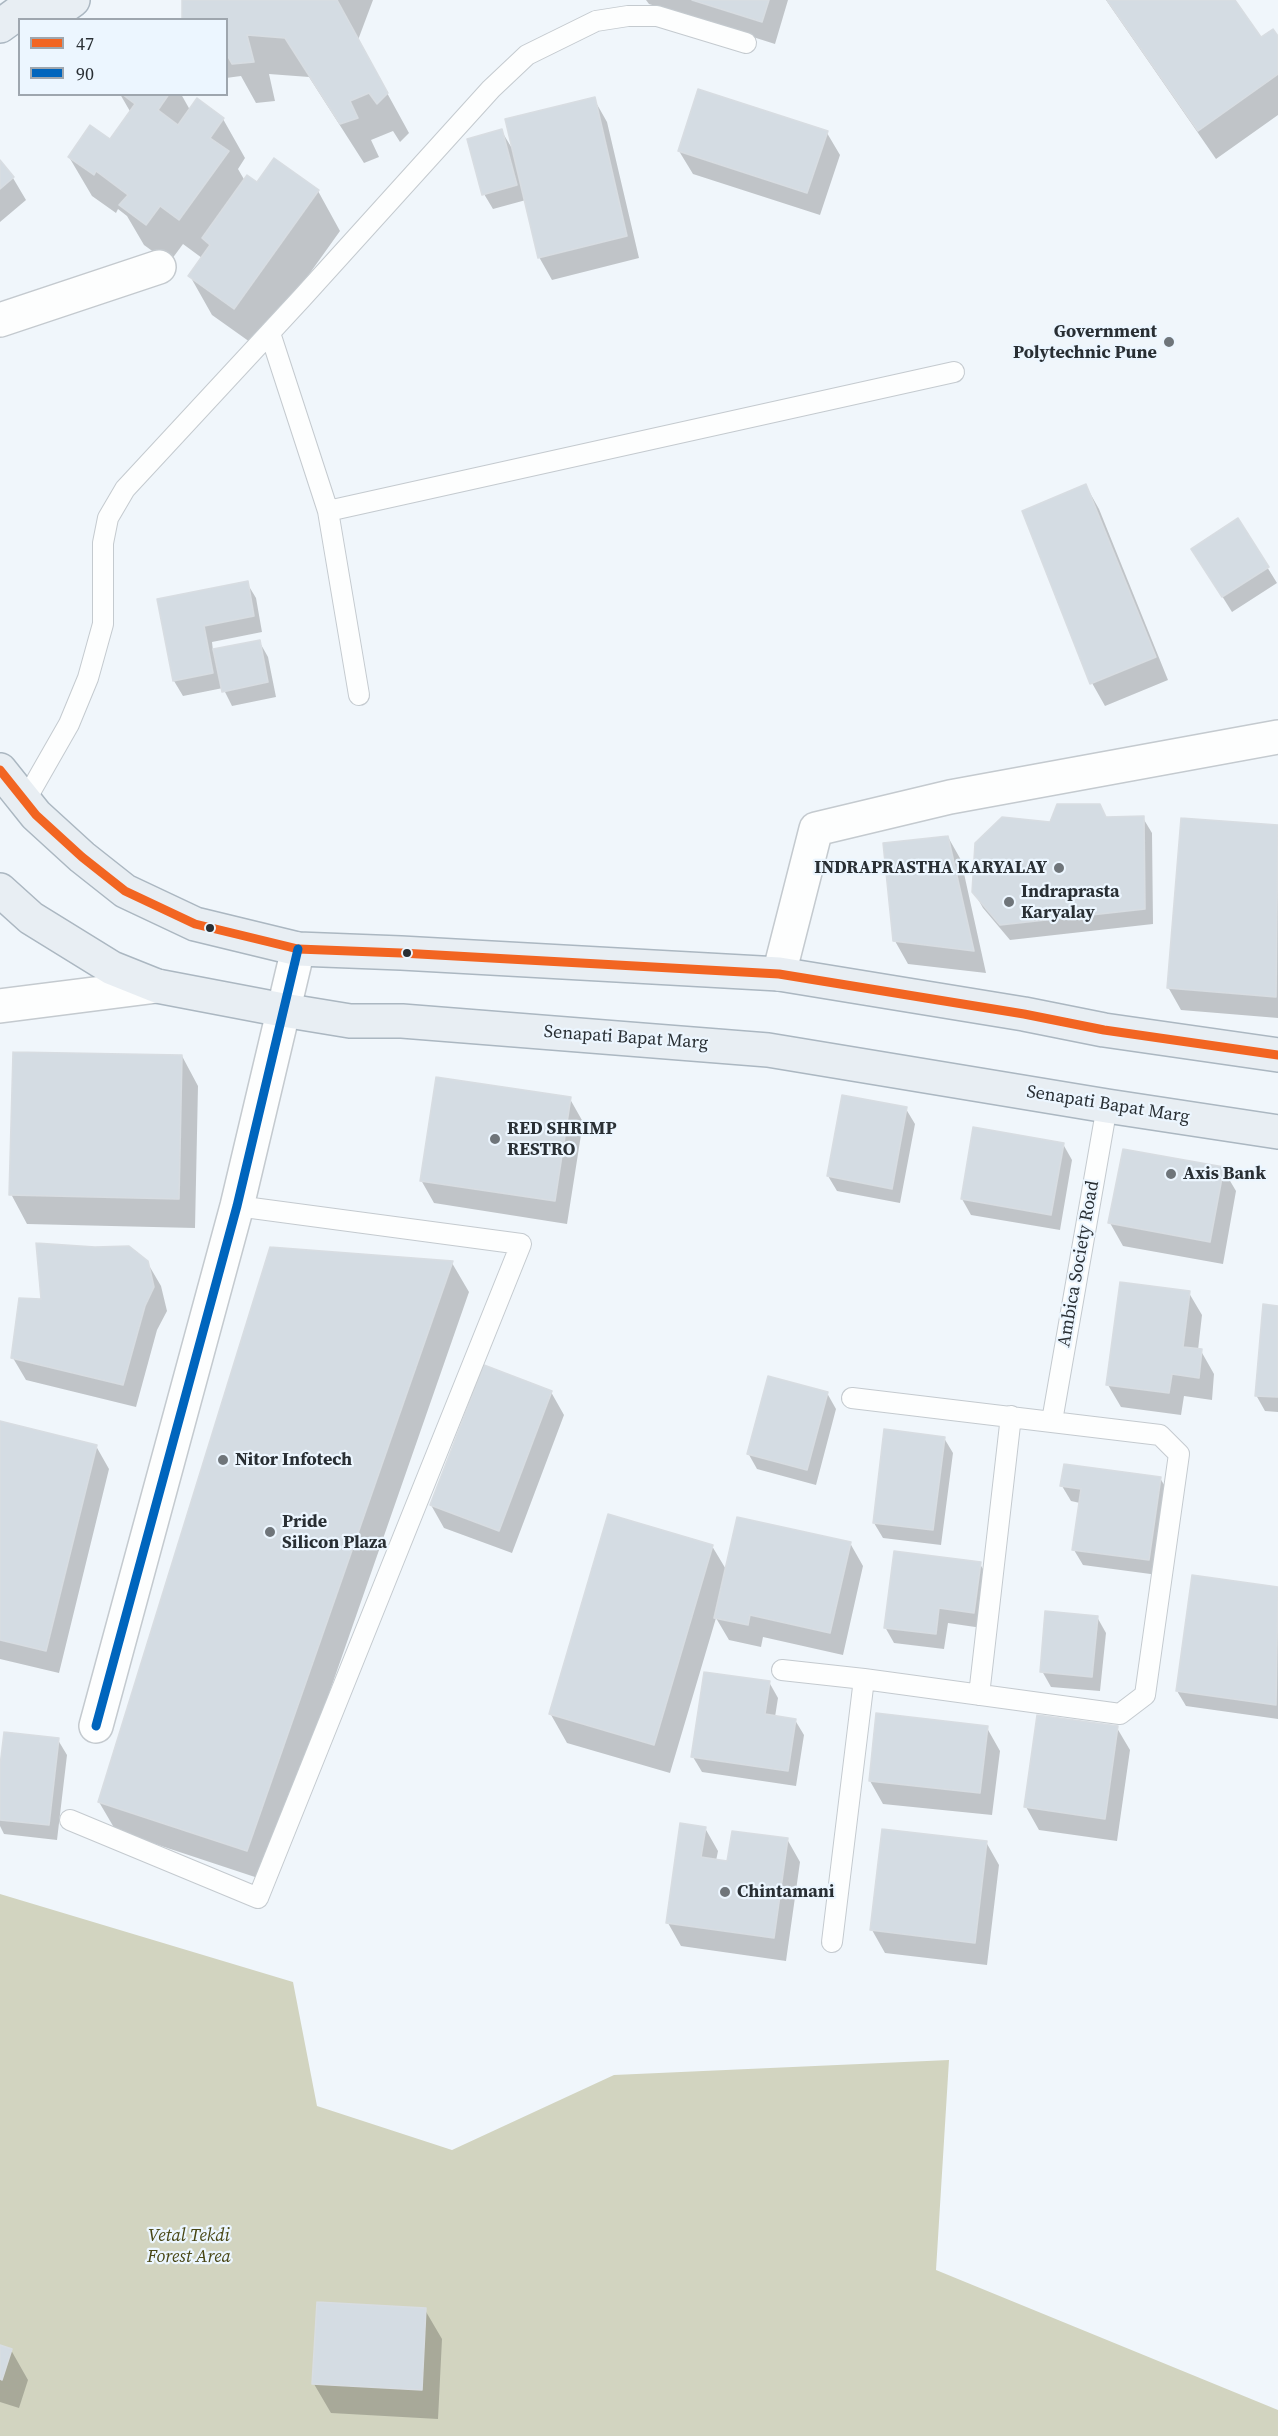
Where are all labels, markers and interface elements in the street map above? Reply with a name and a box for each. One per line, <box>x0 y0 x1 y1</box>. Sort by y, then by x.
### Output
legend <box>18 18 228 96</box>
text: 47 <box>76 31 94 56</box>
text: 90 <box>76 61 94 86</box>
place label: Government Polytechnic Pune <box>1013 321 1157 364</box>
marker: Government Polytechnic Pune <box>1162 335 1176 349</box>
place label: INDRAPRASTHA KARYALAY <box>814 857 1047 879</box>
marker: INDRAPRASTHA KARYALAY <box>1052 861 1066 875</box>
place label: Indraprasta Karyalay <box>1021 881 1120 924</box>
marker: Indraprasta Karyalay <box>1002 895 1016 909</box>
unlabelled marker <box>204 922 216 934</box>
unlabelled marker <box>401 947 413 959</box>
street label: Senapati Bapat Marg <box>543 1021 709 1055</box>
street label: Senapati Bapat Marg <box>1025 1081 1191 1129</box>
place label: RED SHRIMP RESTRO <box>507 1118 616 1160</box>
marker: RED SHRIMP RESTRO <box>488 1132 502 1146</box>
place label: Axis Bank <box>1183 1163 1266 1185</box>
marker: Axis Bank <box>1164 1167 1178 1181</box>
street label: Ambica Society Road <box>1054 1179 1104 1349</box>
place label: Nitor Infotech <box>235 1449 352 1471</box>
marker: Nitor Infotech <box>216 1453 230 1467</box>
place label: Pride Silicon Plaza <box>282 1511 387 1553</box>
marker: Pride Silicon Plaza <box>263 1525 277 1539</box>
place label: Chintamani <box>737 1881 834 1903</box>
marker: Chintamani <box>718 1885 732 1899</box>
park label: Vetal Tekdi Forest Area <box>147 2225 231 2268</box>

